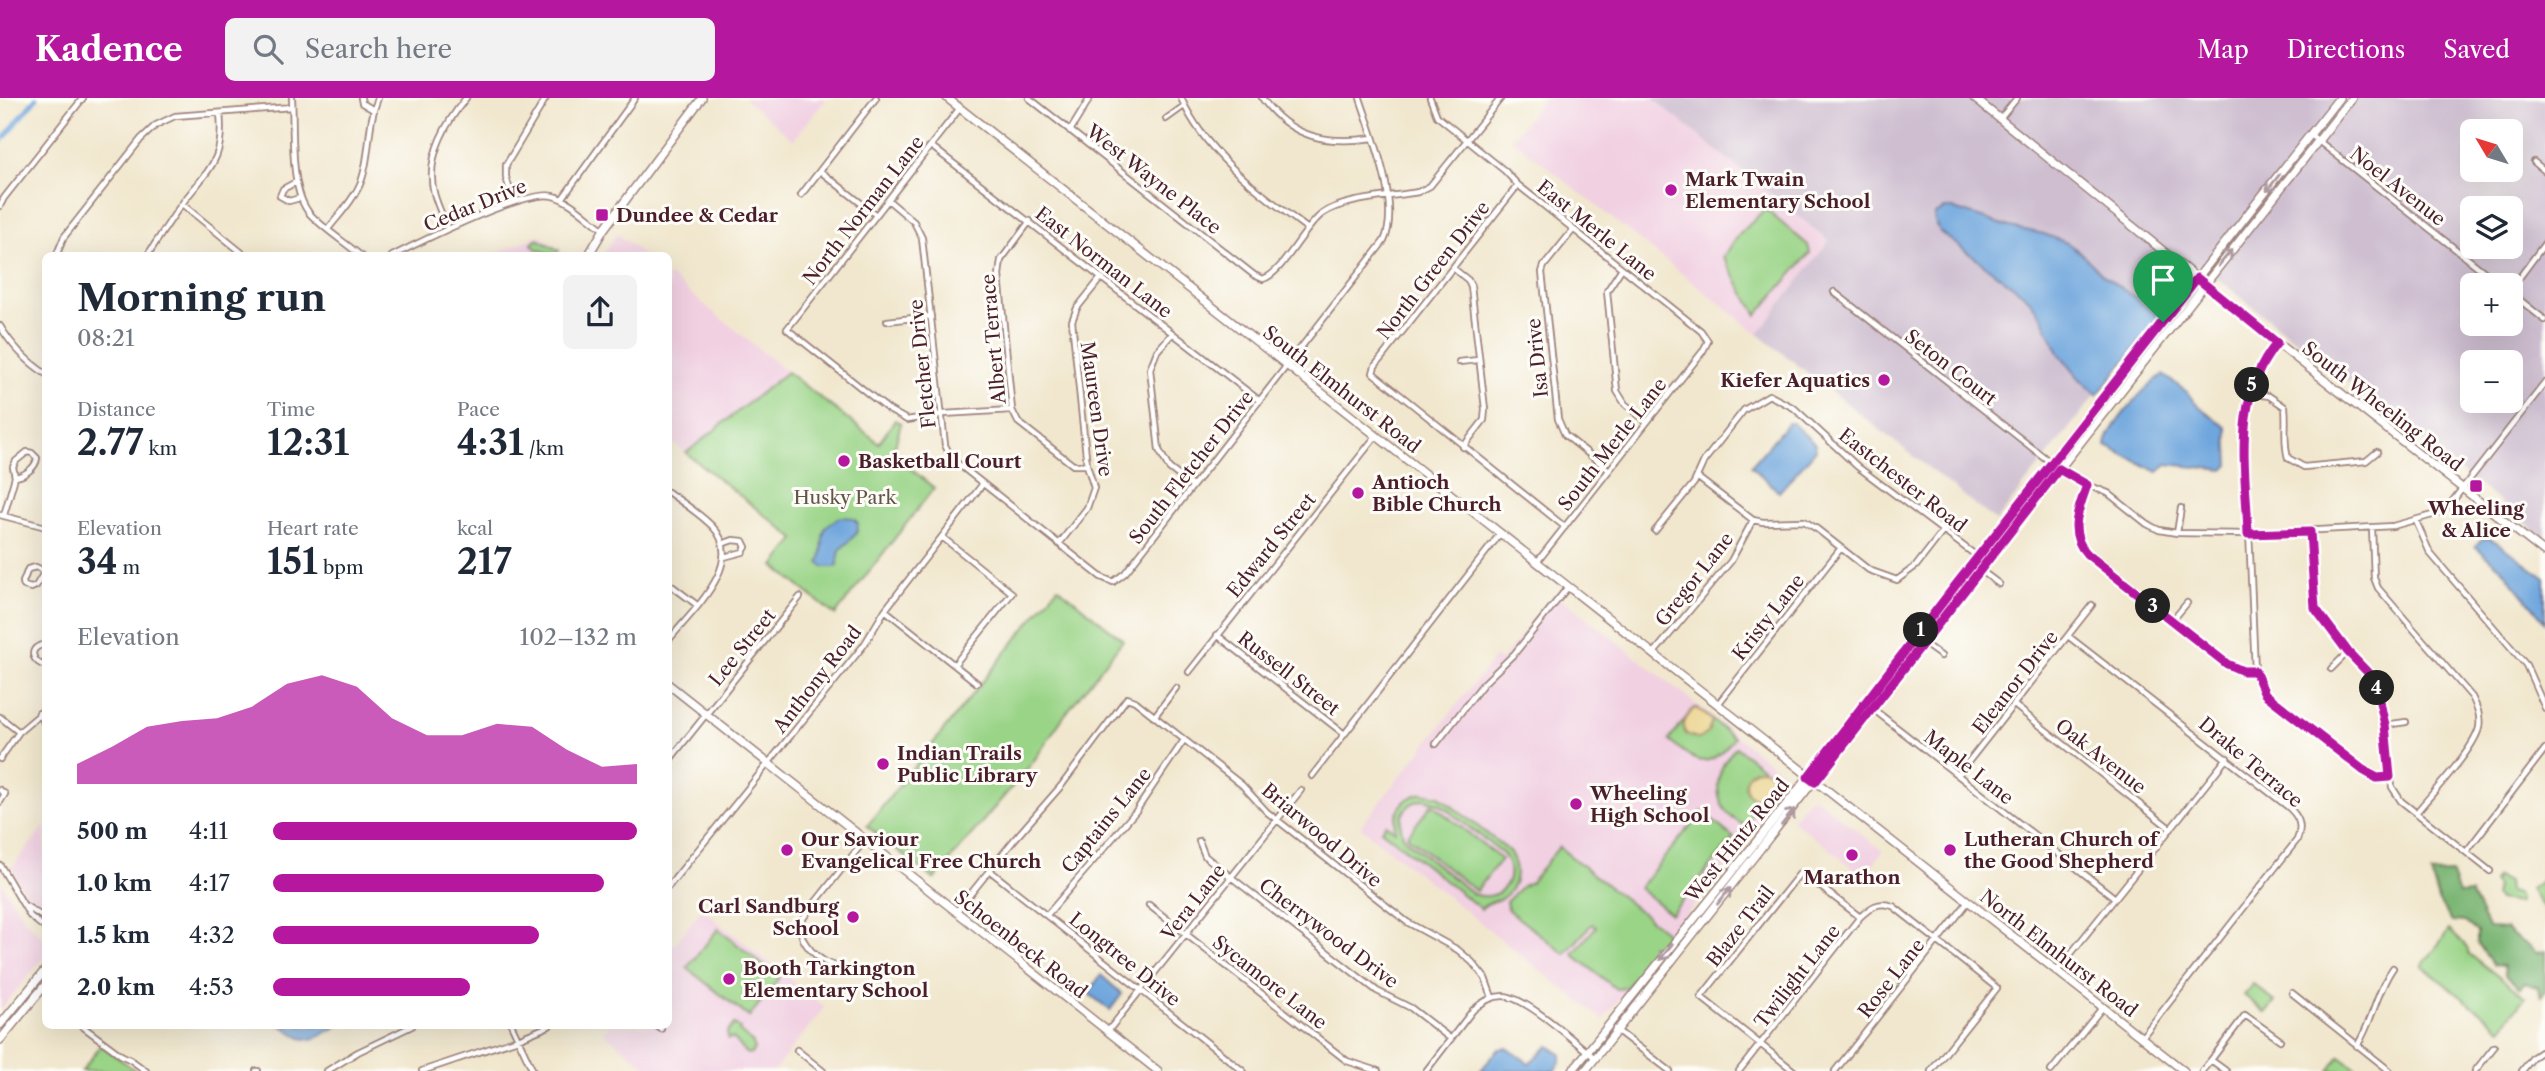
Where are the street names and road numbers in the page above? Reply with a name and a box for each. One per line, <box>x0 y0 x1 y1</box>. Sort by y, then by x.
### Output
street label: West Wayne Place <box>1081 119 1226 239</box>
street label: North Norman Lane <box>798 131 929 290</box>
street label: Noel Avenue <box>2345 142 2450 231</box>
street label: Cedar Drive <box>420 174 530 237</box>
street label: East Merle Lane <box>1532 175 1661 286</box>
street label: North Green Drive <box>1372 197 1495 344</box>
street label: East Norman Lane <box>1031 202 1177 323</box>
street label: Albert Terrace <box>976 273 1011 406</box>
street label: Fletcher Drive <box>904 298 941 430</box>
street label: Isa Drive <box>1522 317 1553 399</box>
street label: South Elmhurst Road <box>1258 321 1425 458</box>
street label: Seton Court <box>1900 324 2001 411</box>
street label: South Wheeling Road <box>2298 337 2468 477</box>
street label: Maureen Drive <box>1076 340 1117 478</box>
street label: South Merle Lane <box>1553 373 1671 515</box>
street label: South Fletcher Drive <box>1124 386 1258 549</box>
street label: Eastchester Road <box>1834 423 1971 538</box>
street label: Edward Street <box>1222 488 1321 602</box>
street label: Gregor Lane <box>1651 528 1738 631</box>
street label: Kristy Lane <box>1727 569 1809 665</box>
street label: Lee Street <box>704 604 781 691</box>
street label: Anthony Road <box>768 621 867 738</box>
street label: Russell Street <box>1233 626 1344 720</box>
street label: Eleanor Drive <box>1968 626 2063 739</box>
street label: Drake Terrace <box>2194 712 2307 812</box>
street label: Oak Avenue <box>2051 714 2150 799</box>
street label: Maple Lane <box>1919 725 2018 809</box>
street label: Captains Lane <box>1057 763 1156 878</box>
street label: West Hintz Road <box>1680 774 1795 908</box>
street label: Briarwood Drive <box>1257 779 1386 892</box>
street label: Vera Lane <box>1156 860 1230 946</box>
street label: Cherrywood Drive <box>1255 874 1403 993</box>
street label: Blaze Trail <box>1702 881 1779 971</box>
street label: Schoenbeck Road <box>950 885 1092 1004</box>
street label: North Elmhurst Road <box>1975 885 2142 1022</box>
street label: Longtree Drive <box>1065 908 1185 1011</box>
street label: Twilight Lane <box>1750 920 1845 1033</box>
street label: Sycamore Lane <box>1208 931 1332 1034</box>
street label: Rose Lane <box>1853 934 1930 1023</box>

